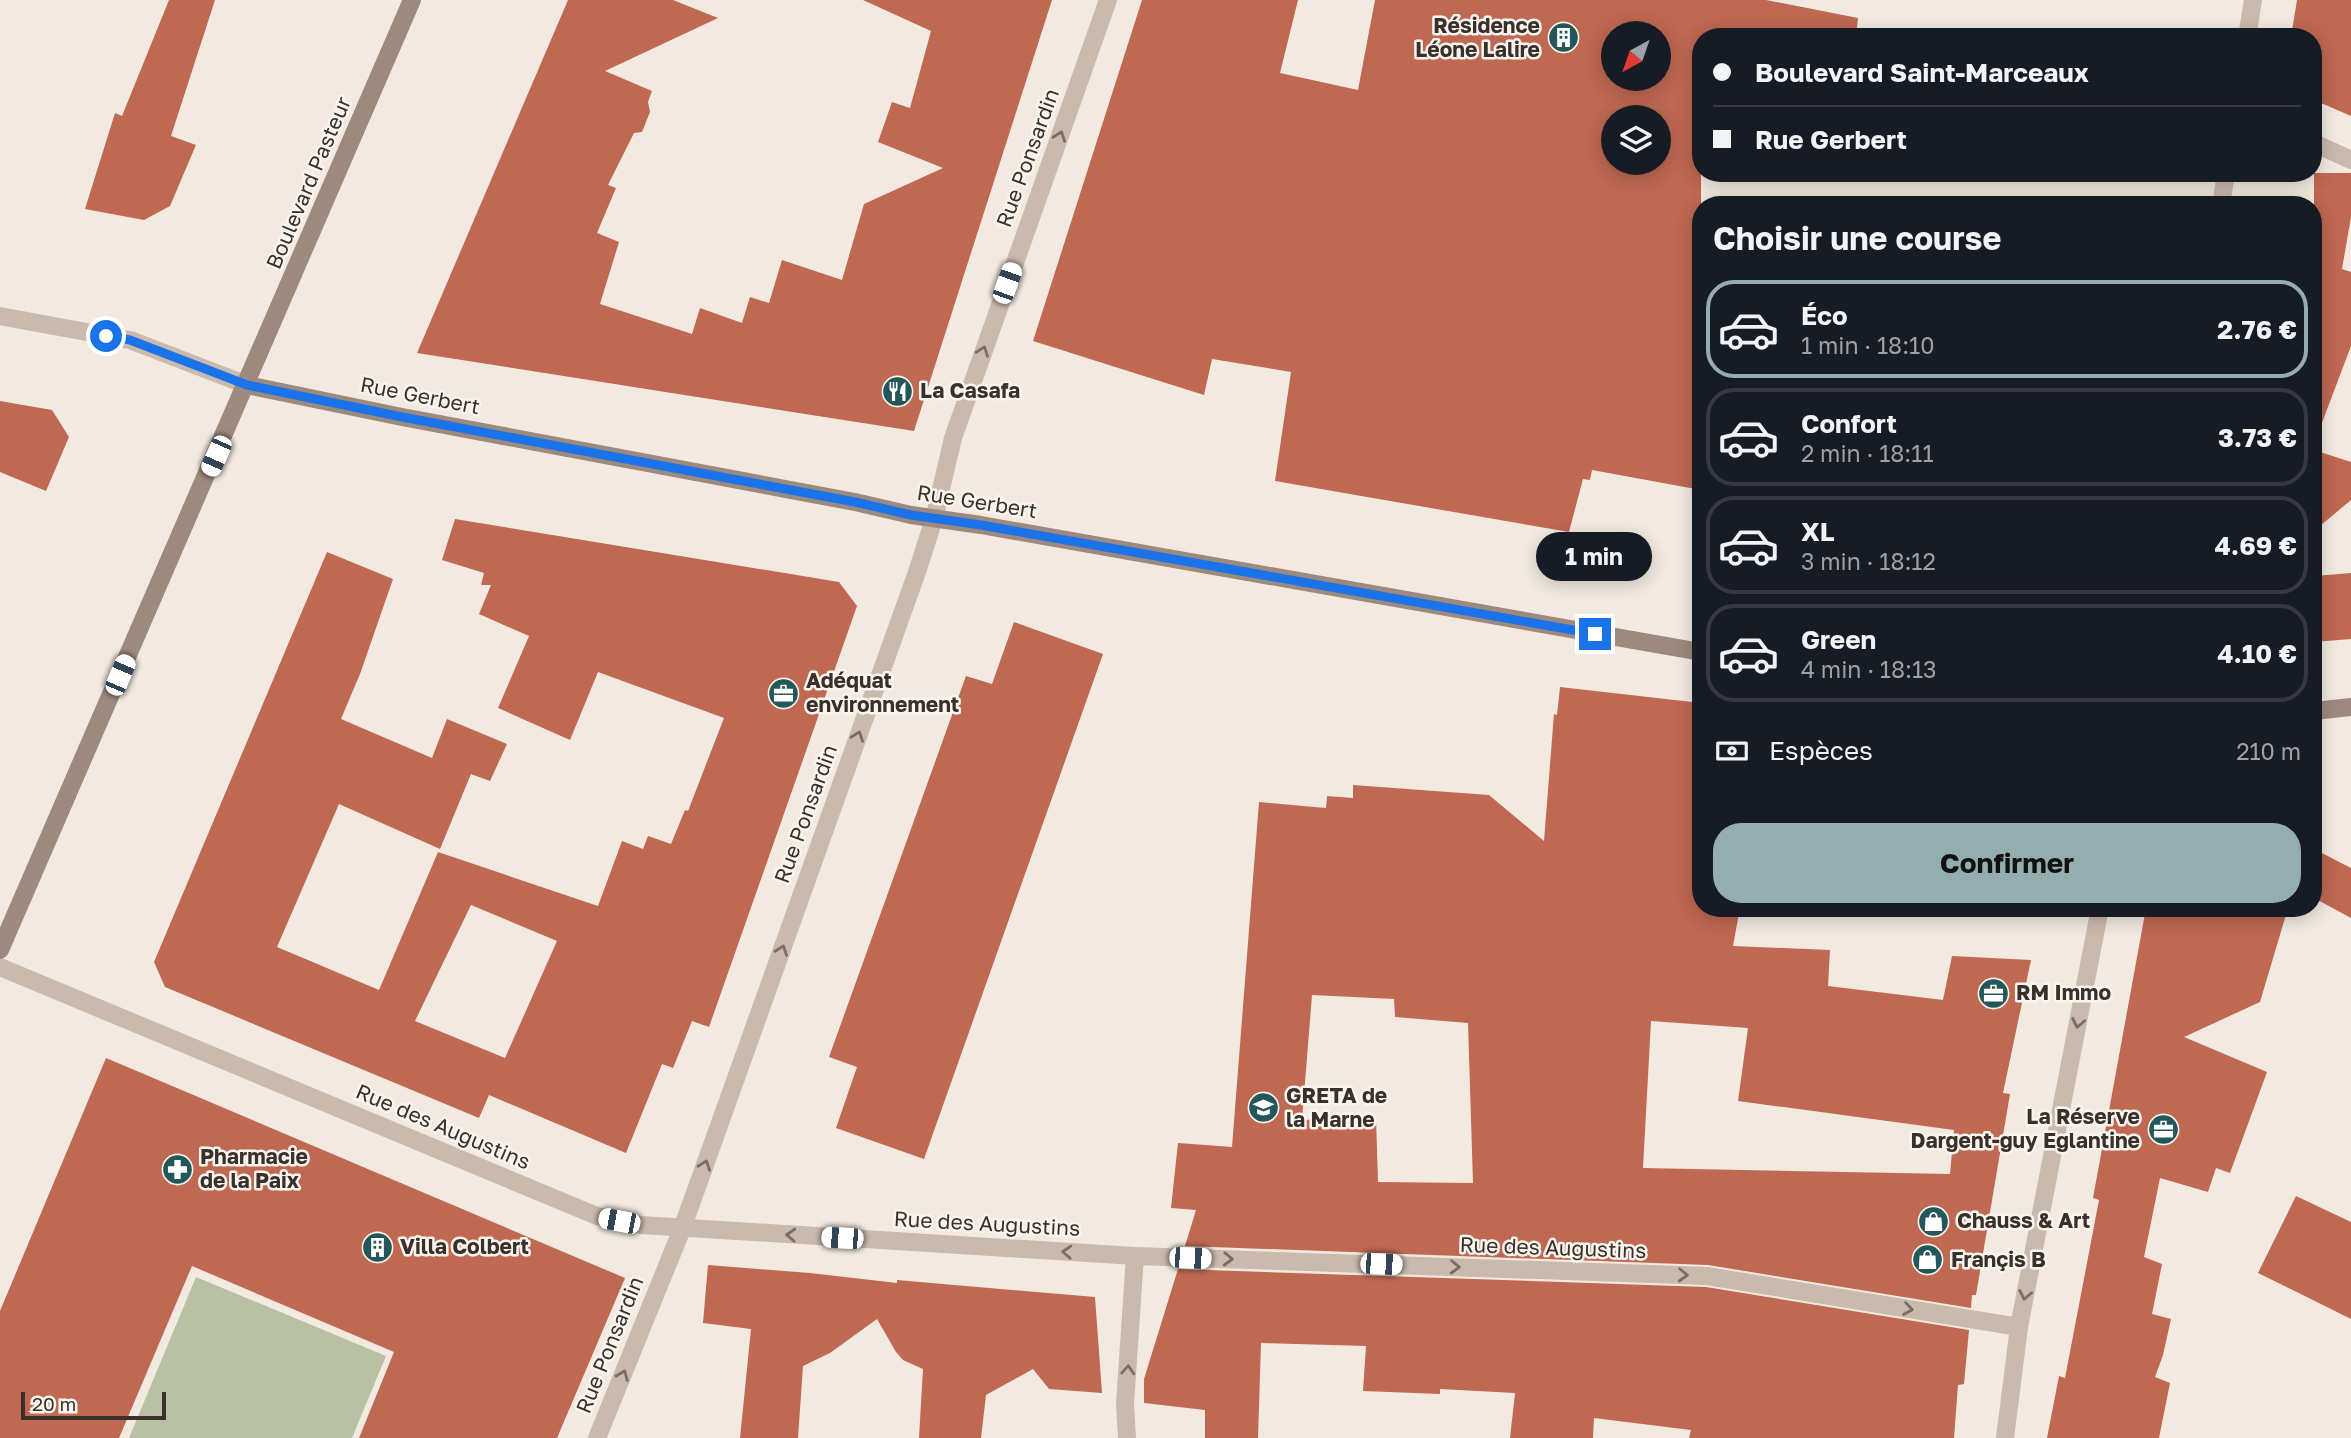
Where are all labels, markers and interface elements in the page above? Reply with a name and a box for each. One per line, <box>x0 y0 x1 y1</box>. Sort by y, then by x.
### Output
place label: Résidence Léone Lalire <box>1415 12 1540 62</box>
building icon: Résidence Léone Lalire <box>1546 21 1580 55</box>
north arrow <box>1601 21 1671 91</box>
map controls <box>1601 21 1671 175</box>
text: Boulevard Saint-Marceaux <box>1755 57 2089 88</box>
street label: Rue Ponsardin <box>990 85 1064 230</box>
street label: Boulevard Pasteur <box>260 92 356 273</box>
button: layers <box>1601 105 1671 175</box>
text: Rue Gerbert <box>1755 124 1907 155</box>
one-way arrow <box>1051 131 1065 143</box>
text: Choisir une course <box>1713 219 2001 257</box>
car <box>990 260 1025 306</box>
icon: car <box>1717 298 1780 361</box>
text: Éco <box>1801 300 1848 331</box>
text: 2.76 € <box>2217 314 2297 345</box>
route start <box>90 320 122 352</box>
text: 1 min · 18:10 <box>1801 331 1934 359</box>
one-way arrow <box>975 345 989 357</box>
street label: Rue Gerbert <box>358 371 482 419</box>
restaurant icon: La Casafa <box>880 374 914 408</box>
place label: La Casafa <box>920 377 1020 403</box>
icon: car <box>1717 406 1780 469</box>
text: Confort <box>1801 408 1897 439</box>
text: 3.73 € <box>2218 422 2297 453</box>
car <box>198 433 235 479</box>
text: 2 min · 18:11 <box>1801 439 1934 467</box>
street label: Rue Gerbert <box>915 479 1039 523</box>
icon: car <box>1717 514 1780 577</box>
text: XL <box>1801 516 1835 547</box>
text: 4.69 € <box>2215 530 2297 561</box>
callout: 1 min <box>1537 532 1653 582</box>
text: 1 min <box>1565 542 1623 570</box>
text: 3 min · 18:12 <box>1801 547 1936 575</box>
route end <box>1579 618 1611 650</box>
icon: car <box>1717 622 1780 685</box>
text: Green <box>1801 624 1876 655</box>
text: 4.10 € <box>2217 638 2297 669</box>
car <box>103 652 138 698</box>
text: 4 min · 18:13 <box>1801 655 1937 683</box>
place label: Adéquat environnement <box>806 667 959 717</box>
office icon: Adéquat environnement <box>766 676 800 710</box>
one-way arrow <box>850 730 864 742</box>
icon: cash <box>1713 732 1751 770</box>
text: Espèces <box>1769 735 1873 766</box>
text: 210 m <box>2236 737 2301 765</box>
street label: Rue Ponsardin <box>768 741 842 886</box>
button: Confirmer <box>1713 823 2301 903</box>
one-way arrow <box>774 945 788 957</box>
office icon: RM Immo <box>1976 976 2010 1010</box>
place label: RM Immo <box>2016 979 2111 1005</box>
one-way arrow <box>2071 1017 2086 1029</box>
street label: Rue des Augustins <box>352 1078 534 1175</box>
place label: GRETA de la Marne <box>1286 1082 1387 1132</box>
school or university icon: GRETA de la Marne <box>1246 1091 1280 1125</box>
place label: La Réserve Dargent-guy Eglantine <box>1911 1103 2140 1153</box>
office icon: La Réserve Dargent-guy Eglantine <box>2146 1112 2180 1146</box>
place label: Pharmacie de la Paix <box>200 1143 308 1193</box>
pharmacy icon: Pharmacie de la Paix <box>160 1152 194 1186</box>
one-way arrow <box>697 1159 711 1171</box>
shop icon: Chauss & Art <box>1917 1204 1951 1238</box>
street label: Rue des Augustins <box>893 1205 1081 1241</box>
car <box>597 1207 642 1235</box>
place label: Chauss & Art <box>1957 1207 2090 1233</box>
car <box>821 1226 864 1250</box>
one-way arrow <box>785 1228 796 1243</box>
building icon: Villa Colbert <box>360 1230 394 1264</box>
street label: Rue des Augustins <box>1459 1231 1647 1263</box>
place label: Villa Colbert <box>400 1233 529 1259</box>
shop icon: Françis B <box>1911 1243 1945 1277</box>
one-way arrow <box>1062 1244 1073 1259</box>
place label: Françis B <box>1951 1246 2046 1272</box>
car <box>1169 1247 1212 1269</box>
one-way arrow <box>1223 1251 1234 1267</box>
car <box>1360 1253 1403 1275</box>
one-way arrow <box>1451 1259 1461 1275</box>
one-way arrow <box>1678 1267 1689 1283</box>
street label: Rue Ponsardin <box>570 1272 648 1417</box>
one-way arrow <box>2018 1289 2033 1301</box>
one-way arrow <box>1902 1301 1914 1316</box>
one-way arrow <box>1120 1364 1135 1375</box>
one-way arrow <box>614 1369 628 1381</box>
scale bar <box>21 1389 166 1421</box>
text: 20 m <box>32 1392 76 1415</box>

